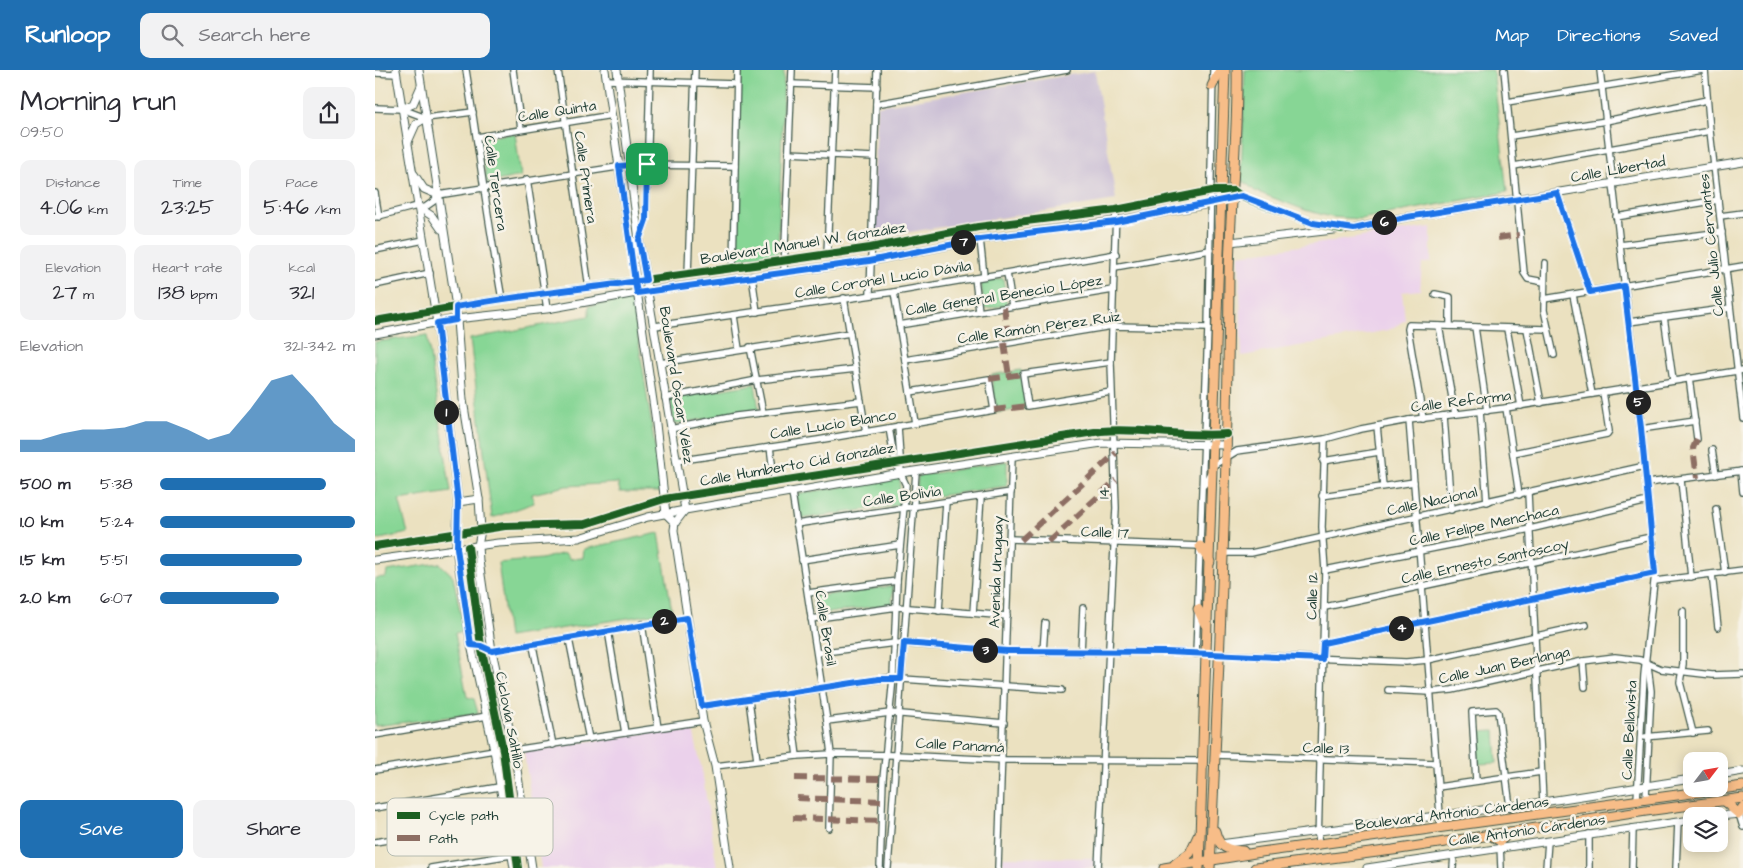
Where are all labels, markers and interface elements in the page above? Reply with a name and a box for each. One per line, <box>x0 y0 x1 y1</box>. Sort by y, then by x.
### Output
search box <box>140 13 490 58</box>
text: Runloop <box>25 18 110 52</box>
icon: search <box>158 21 186 49</box>
text: Search here <box>198 22 311 49</box>
text: Map <box>1495 23 1529 48</box>
text: Directions <box>1557 23 1641 48</box>
text: Saved <box>1669 23 1718 48</box>
text: Morning run <box>20 82 176 121</box>
button: share <box>303 87 355 139</box>
street label: Calle Quinta <box>516 95 598 128</box>
text: 09:50 <box>20 121 63 143</box>
street label: Calle Primera <box>569 130 602 225</box>
street label: Calle Tercera <box>478 134 513 233</box>
pin <box>626 143 668 185</box>
icon: arrive <box>633 150 661 178</box>
street label: Calle Libertad <box>1569 151 1667 188</box>
street label: Calle Julio Cervantes <box>1694 172 1729 317</box>
text: Distance <box>46 173 100 193</box>
text: Time <box>173 173 202 193</box>
text: Pace <box>286 173 318 193</box>
text: 4.06 <box>39 193 82 222</box>
text: 23:25 <box>161 193 214 222</box>
text: 5:46 <box>263 193 309 222</box>
text: km <box>82 200 108 220</box>
text: /km <box>309 200 340 220</box>
pin: 6 <box>1371 210 1397 234</box>
text: 6 <box>1380 212 1389 232</box>
street label: Boulevard Manuel W. González <box>699 217 908 270</box>
pin: 7 <box>951 230 975 254</box>
text: 7 <box>959 232 968 252</box>
street label: Calle Coronel Lucio Dávila <box>793 255 973 304</box>
text: Elevation <box>46 258 101 278</box>
text: Heart rate <box>152 258 223 278</box>
text: kcal <box>288 258 315 278</box>
street label: Calle General Benecio López <box>904 269 1104 321</box>
text: 27 <box>52 278 77 307</box>
text: 138 <box>158 278 185 307</box>
text: 321 <box>289 278 315 307</box>
text: m <box>77 285 94 305</box>
text: bpm <box>185 285 217 305</box>
street label: Boulevard Óscar Vélez <box>654 305 699 466</box>
street label: Calle Ramón Pérez Ruiz <box>956 306 1123 349</box>
text: Elevation <box>20 335 83 357</box>
text: 321–342 m <box>284 335 355 357</box>
street label: Calle Reforma <box>1410 385 1513 418</box>
pin: 5 <box>1625 390 1651 414</box>
text: 5 <box>1634 392 1643 412</box>
pin: 1 <box>433 400 459 424</box>
text: 1 <box>446 402 447 422</box>
street label: Calle Lucio Blanco <box>769 404 898 445</box>
street label: Calle Humberto Cid González <box>698 437 896 492</box>
text: 500 m <box>20 473 70 495</box>
text: 5:38 <box>100 473 133 495</box>
street label: Calle Bolivia <box>862 481 943 512</box>
street label: Calle Nacional <box>1385 482 1479 521</box>
street label: 14 <box>1094 487 1115 499</box>
street label: Calle Felipe Menchaca <box>1407 499 1561 552</box>
text: 1.0 km <box>20 511 63 533</box>
text: 5:24 <box>100 511 134 533</box>
street label: Avenida Uruguay <box>984 516 1010 628</box>
street label: Calle 17 <box>1081 521 1129 544</box>
street label: Calle Ernesto Santoscoy <box>1399 533 1571 590</box>
text: 1.5 km <box>20 549 64 571</box>
text: 5:51 <box>100 549 127 571</box>
street label: Calle 12 <box>1301 571 1324 620</box>
text: 2.0 km <box>20 587 70 609</box>
text: 6:07 <box>100 587 133 609</box>
street label: Calle Brasil <box>809 589 842 667</box>
pin: 2 <box>651 608 677 634</box>
text: 2 <box>660 611 669 631</box>
pin: 4 <box>1389 616 1413 640</box>
text: 4 <box>1397 618 1406 638</box>
pin: 3 <box>973 638 997 662</box>
text: 3 <box>982 640 989 660</box>
street label: Calle Juan Berlanga <box>1437 641 1572 691</box>
street label: Ciclovía Saltillo <box>490 670 529 771</box>
street label: Calle Bellavista <box>1616 679 1643 780</box>
street label: Calle Panamá <box>915 733 1005 758</box>
street label: Calle 13 <box>1302 737 1350 760</box>
north arrow <box>1683 752 1727 798</box>
map controls <box>1683 752 1728 852</box>
street label: Boulevard Antonio Cárdenas <box>1354 791 1551 836</box>
legend <box>387 798 553 856</box>
button: Save <box>20 800 183 858</box>
button: Share <box>193 800 355 858</box>
text: Cycle path <box>429 806 498 826</box>
button: layers <box>1683 807 1728 852</box>
street label: Calle Antonio Cárdenas <box>1447 809 1607 852</box>
text: Path <box>429 829 458 849</box>

